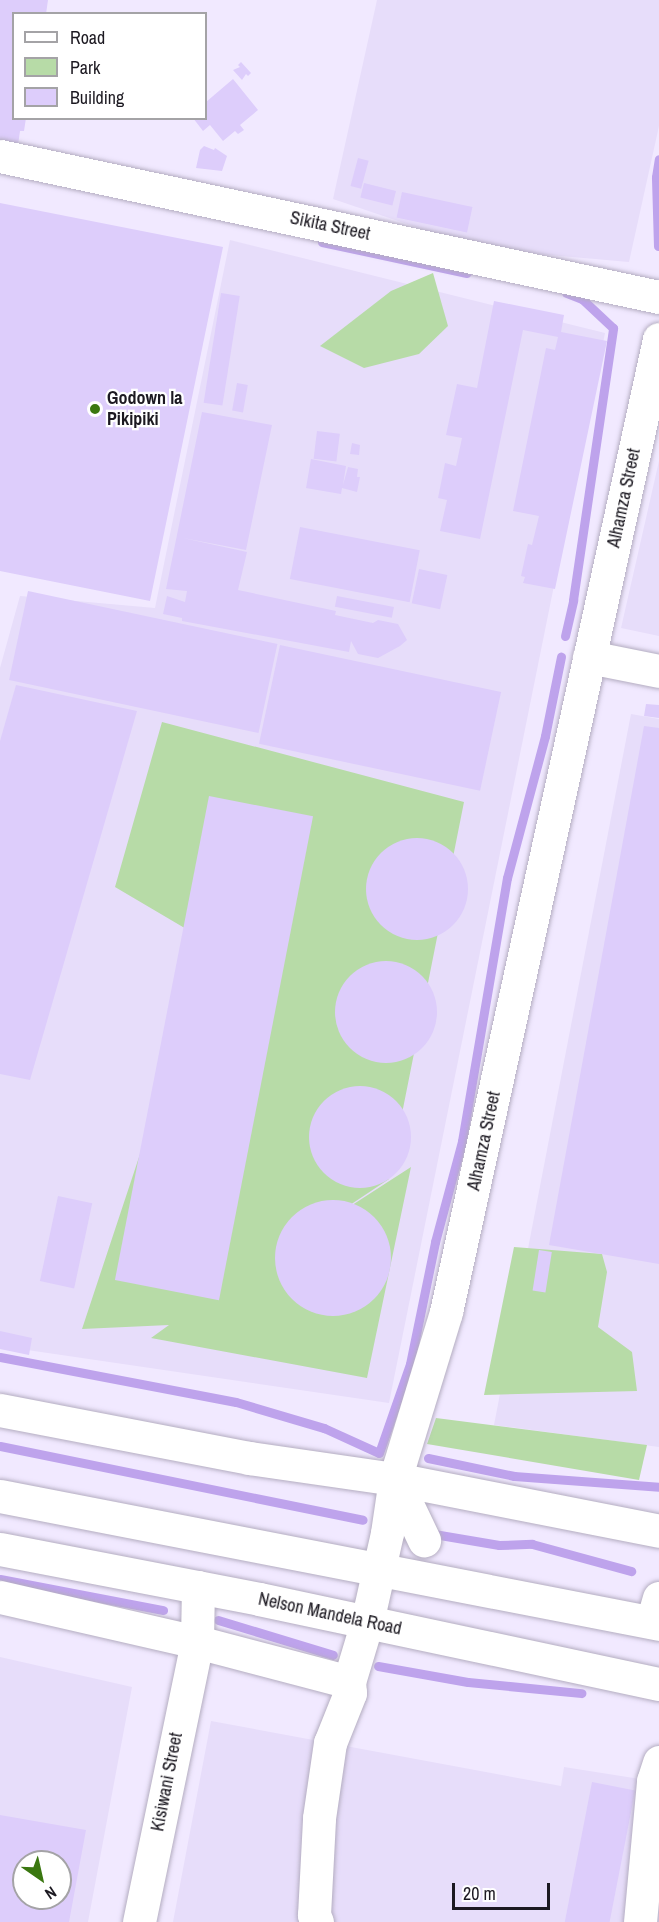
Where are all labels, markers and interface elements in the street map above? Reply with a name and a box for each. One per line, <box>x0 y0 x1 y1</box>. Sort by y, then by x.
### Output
legend <box>12 12 207 120</box>
text: Road <box>70 25 105 50</box>
text: Park <box>70 55 100 80</box>
text: Building <box>70 85 124 110</box>
street label: Sikita Street <box>288 207 372 245</box>
place label: Godown la Pikipiki <box>107 388 182 430</box>
marker: Godown la Pikipiki <box>88 402 102 416</box>
street label: Alhamza Street <box>603 446 645 550</box>
street label: Alhamza Street <box>463 1089 505 1193</box>
street label: Nelson Mandela Road <box>256 1588 404 1640</box>
street label: Kisiwani Street <box>147 1731 187 1833</box>
north arrow <box>12 1850 72 1910</box>
scale bar <box>455 1871 552 1909</box>
text: N <box>41 1881 61 1905</box>
text: 20 m <box>463 1881 496 1906</box>

